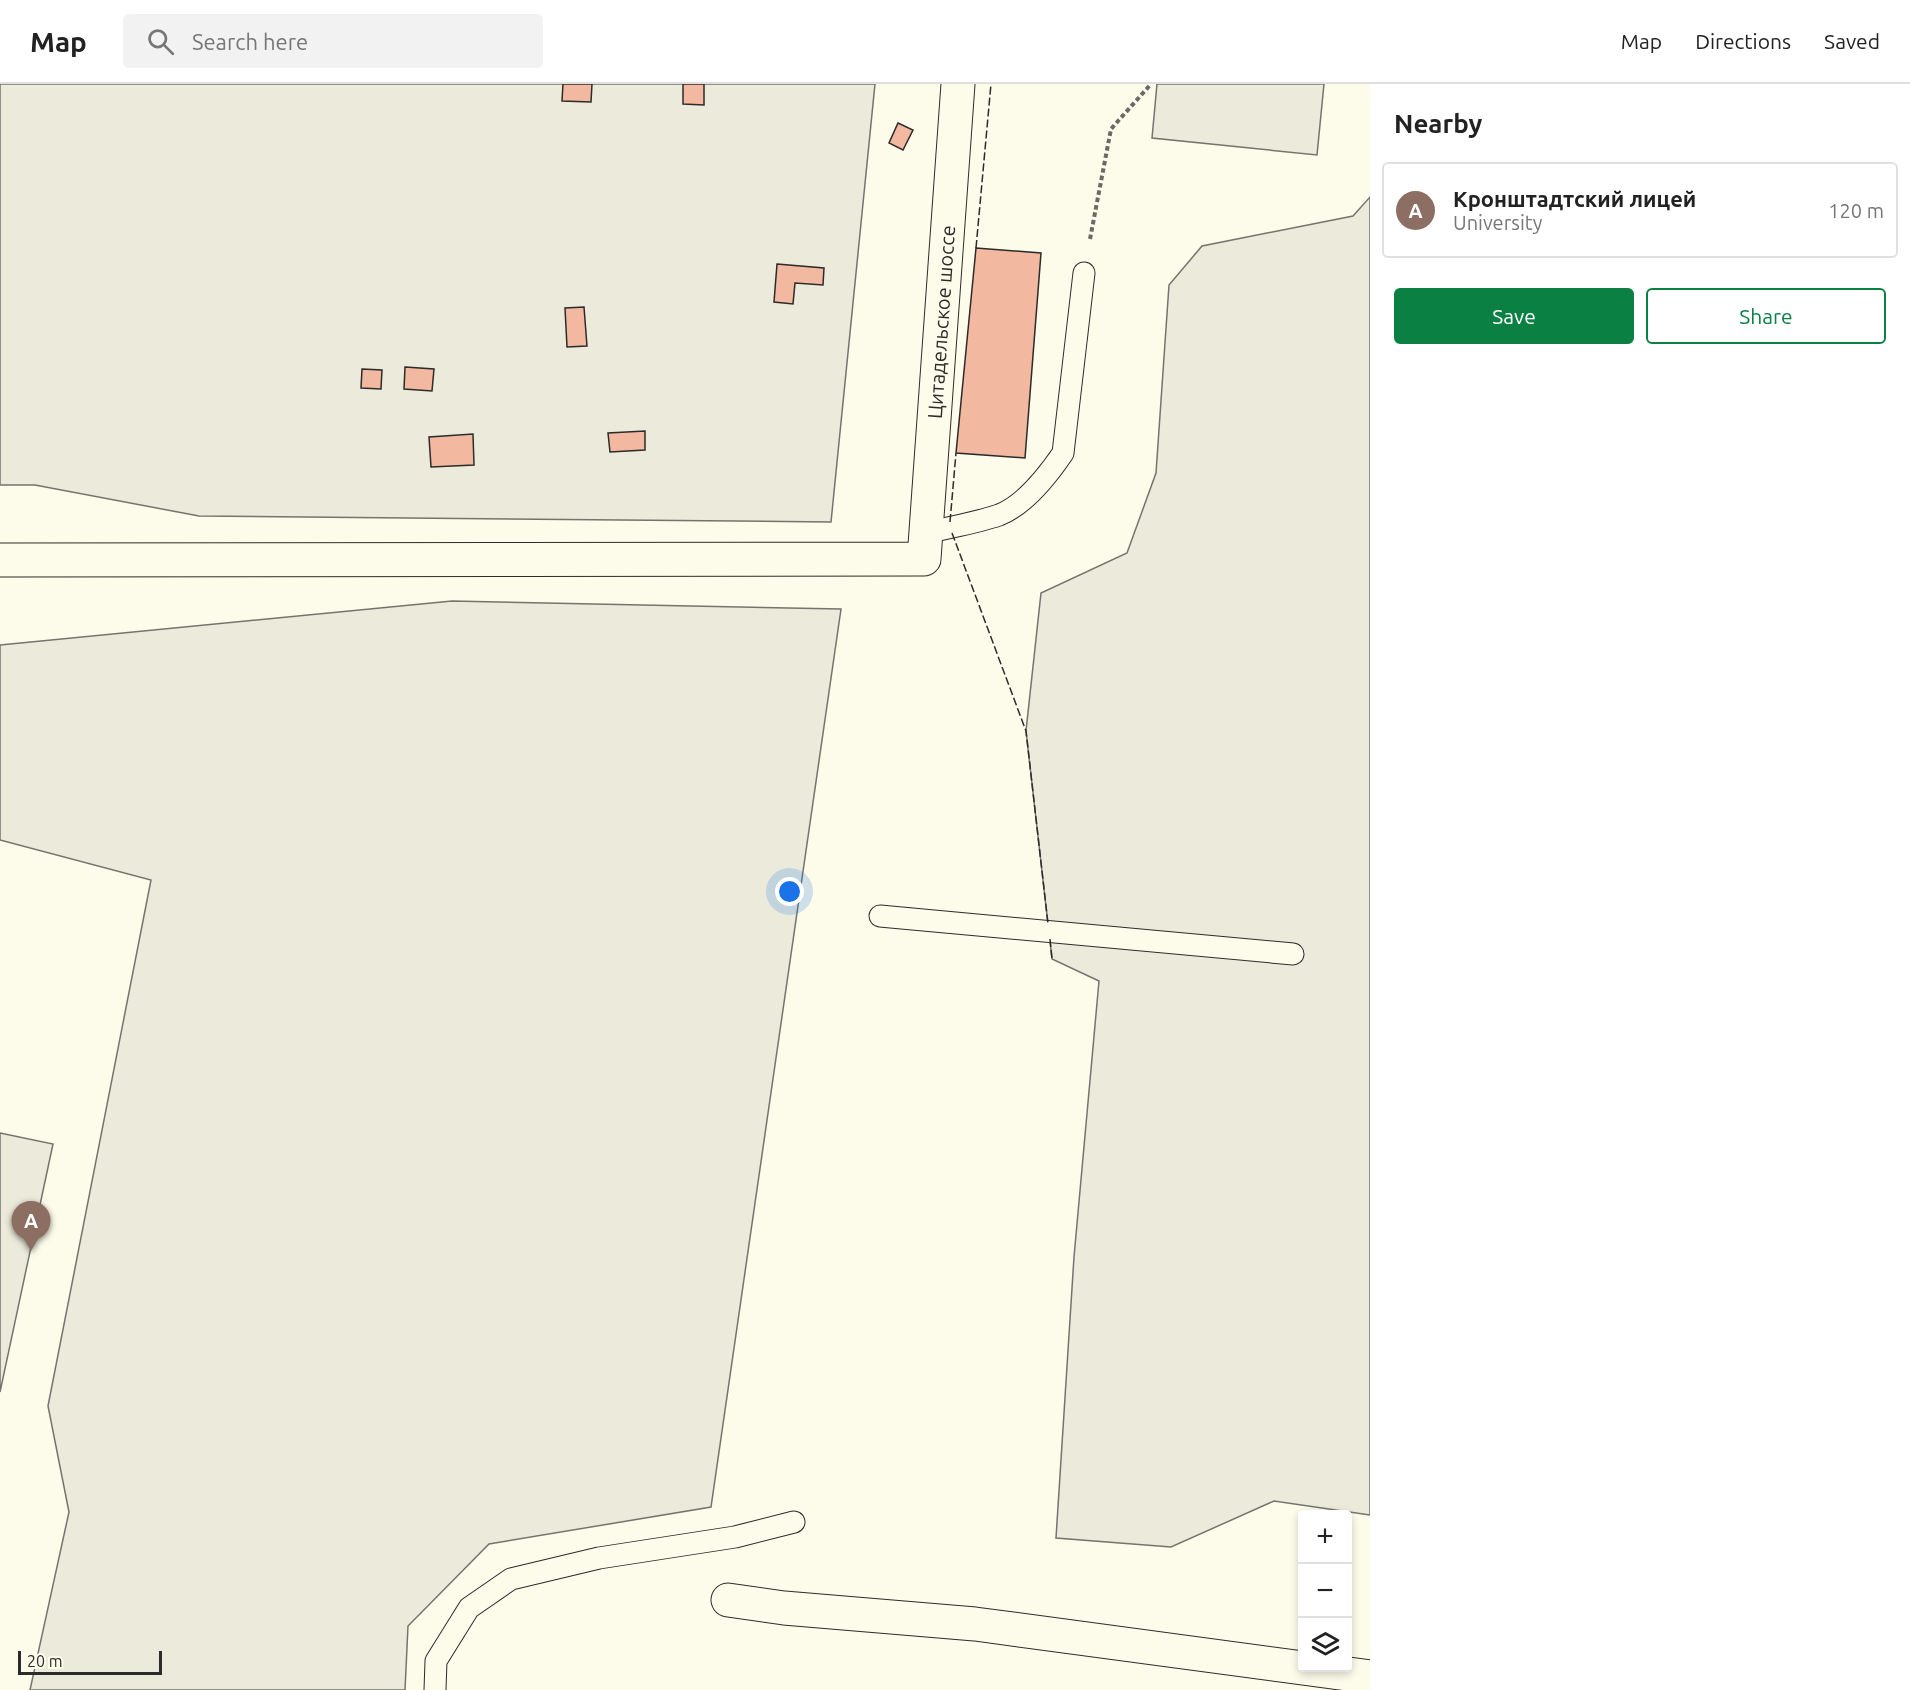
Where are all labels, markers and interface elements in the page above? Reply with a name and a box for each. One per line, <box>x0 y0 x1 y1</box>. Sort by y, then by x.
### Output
search box <box>123 14 543 68</box>
icon: search <box>144 25 177 58</box>
text: Map <box>30 26 87 57</box>
text: Search here <box>192 29 308 54</box>
text: Map <box>1621 29 1662 53</box>
text: Directions <box>1695 29 1791 53</box>
text: Saved <box>1824 29 1880 53</box>
text: Nearby <box>1394 109 1482 138</box>
text: Кронштадтский лицей <box>1453 186 1696 211</box>
text: A <box>1408 199 1423 222</box>
text: 120 m <box>1828 199 1884 222</box>
text: University <box>1453 211 1542 234</box>
street label: Цитадельское шоссе <box>923 224 959 420</box>
button: Save <box>1394 288 1634 344</box>
button: Share <box>1646 288 1886 344</box>
your location <box>775 877 804 906</box>
pin: A <box>12 1202 51 1251</box>
map controls <box>1298 1510 1352 1672</box>
button: + <box>1298 1510 1352 1564</box>
button: − <box>1298 1564 1352 1618</box>
button: layers <box>1298 1618 1352 1672</box>
scale bar <box>18 1648 162 1676</box>
text: 20 m <box>27 1652 63 1670</box>

